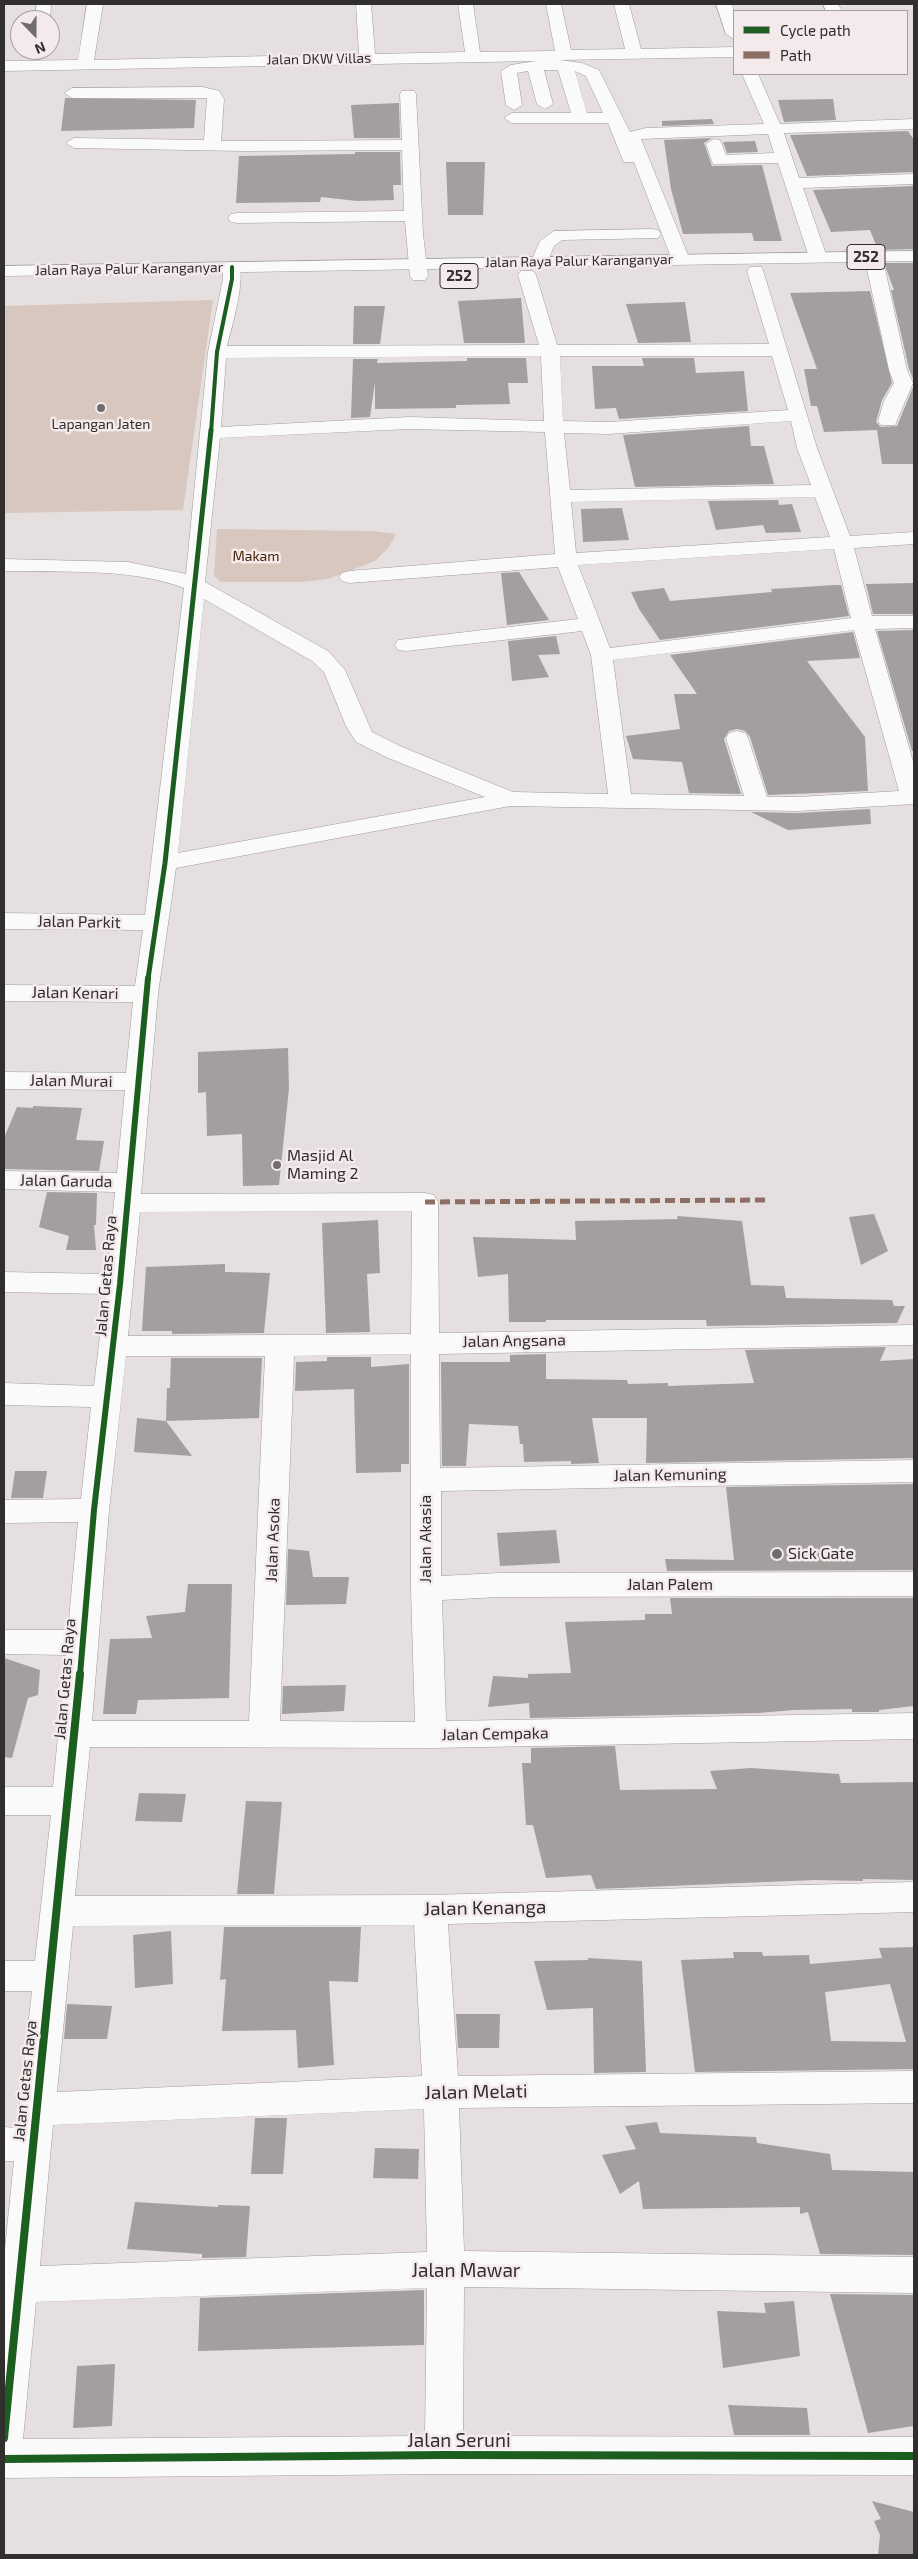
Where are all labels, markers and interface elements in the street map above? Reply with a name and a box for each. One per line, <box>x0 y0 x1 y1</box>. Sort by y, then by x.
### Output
north arrow <box>10 10 60 60</box>
legend <box>733 10 908 75</box>
text: Cycle path <box>780 21 851 39</box>
text: N <box>33 39 48 58</box>
text: Path <box>780 46 811 64</box>
street label: Jalan DKW Villas <box>267 50 371 68</box>
road number: 252 <box>847 244 885 270</box>
street label: Jalan Raya Palur Karanganyar <box>485 251 673 271</box>
street label: Jalan Raya Palur Karanganyar <box>35 259 223 279</box>
road number: 252 <box>440 264 478 288</box>
marker: Lapangan Jaten <box>95 402 107 414</box>
place label: Lapangan Jaten <box>52 416 150 432</box>
park label: Makam <box>232 548 280 564</box>
street label: Jalan Parkit <box>37 912 121 932</box>
street label: Jalan Kenari <box>31 983 119 1003</box>
street label: Jalan Murai <box>29 1071 113 1091</box>
place label: Masjid Al Maming 2 <box>287 1146 359 1184</box>
marker: Masjid Al Maming 2 <box>271 1159 283 1171</box>
street label: Jalan Garuda <box>19 1171 113 1191</box>
street label: Jalan Getas Raya <box>91 1215 121 1337</box>
street label: Jalan Angsana <box>462 1330 566 1352</box>
street label: Jalan Kemuning <box>613 1464 727 1486</box>
street label: Jalan Akasia <box>416 1495 436 1583</box>
street label: Jalan Asoka <box>262 1497 284 1583</box>
place label: Sick Gate <box>788 1544 854 1564</box>
marker: Sick Gate <box>770 1547 784 1561</box>
street label: Jalan Palem <box>627 1575 713 1595</box>
street label: Jalan Getas Raya <box>50 1618 80 1740</box>
street label: Jalan Cempaka <box>441 1723 549 1745</box>
street label: Jalan Kenanga <box>423 1896 547 1920</box>
street label: Jalan Getas Raya <box>9 2019 41 2143</box>
street label: Jalan Melati <box>424 2080 528 2104</box>
street label: Jalan Mawar <box>412 2260 520 2282</box>
street label: Jalan Seruni <box>407 2430 511 2452</box>

